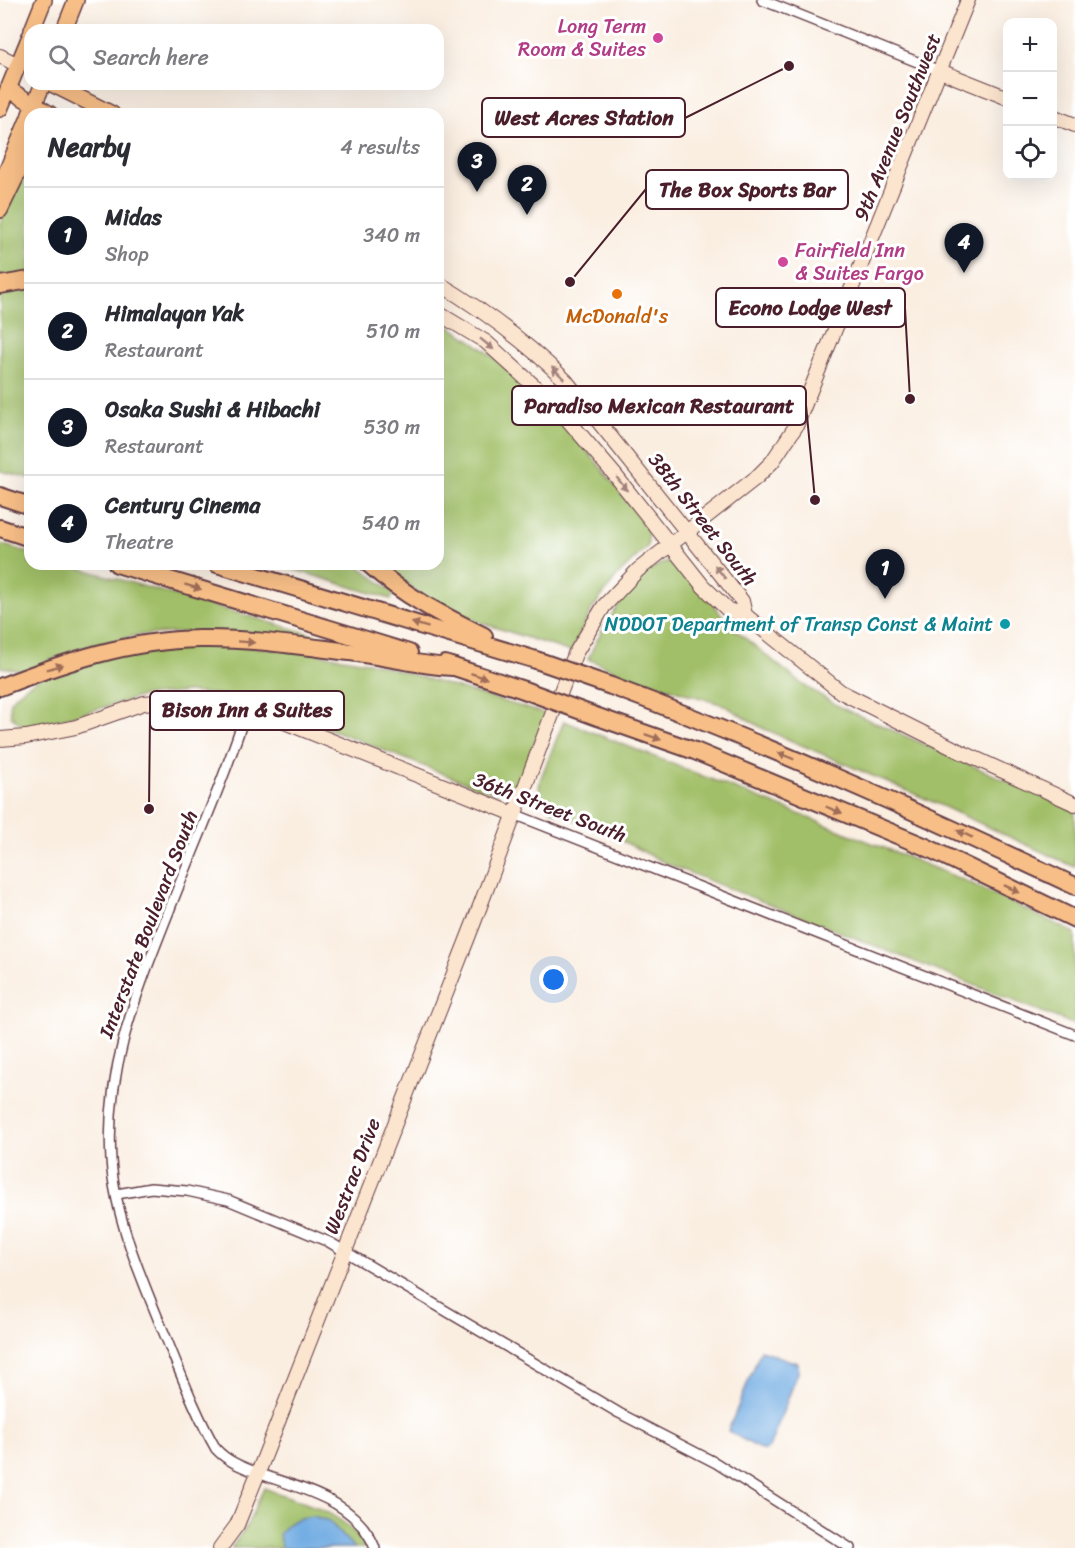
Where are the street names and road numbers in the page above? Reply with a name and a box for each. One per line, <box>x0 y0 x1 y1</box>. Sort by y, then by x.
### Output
street label: 9th Avenue Southwest <box>844 28 951 226</box>
street label: 38th Street South <box>639 445 766 594</box>
street label: 36th Street South <box>468 762 632 853</box>
street label: Interstate Boulevard South <box>88 805 208 1044</box>
street label: Westrac Drive <box>314 1113 391 1240</box>

